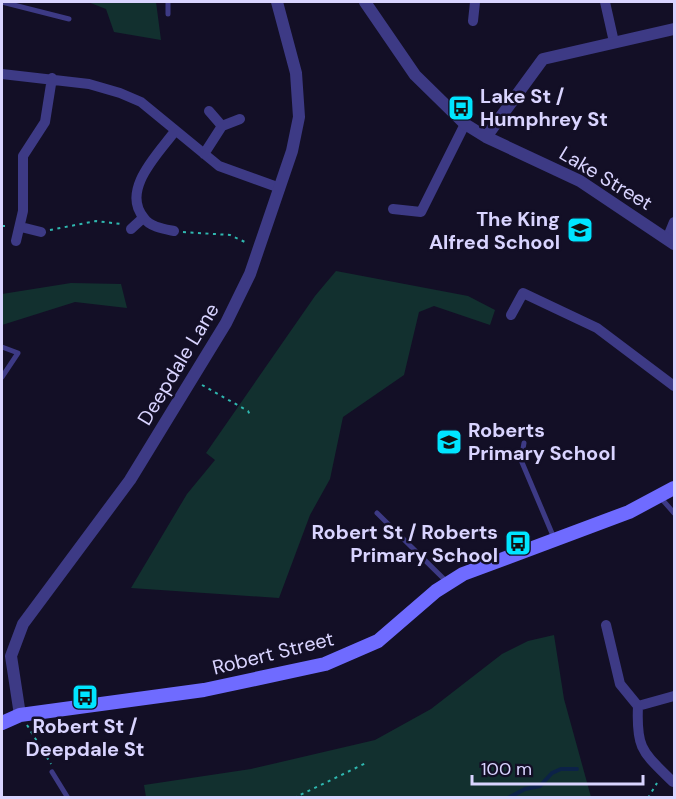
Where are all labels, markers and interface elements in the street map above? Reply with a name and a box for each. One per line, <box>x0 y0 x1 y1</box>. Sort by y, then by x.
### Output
place label: Lake St / Humphrey St <box>480 83 608 132</box>
bus stop icon: Lake St / Humphrey St <box>446 93 476 123</box>
street label: Lake Street <box>555 140 657 216</box>
place label: The King Alfred School <box>429 206 560 255</box>
school or university icon: The King Alfred School <box>565 215 595 245</box>
street label: Deepdale Lane <box>131 298 225 430</box>
place label: Roberts Primary School <box>468 417 616 466</box>
school or university icon: Roberts Primary School <box>434 427 464 457</box>
place label: Robert St / Roberts Primary School <box>312 519 498 568</box>
bus stop icon: Robert St / Roberts Primary School <box>503 528 533 558</box>
street label: Robert Street <box>210 625 337 681</box>
bus stop icon: Robert St / Deepdale St <box>70 682 100 712</box>
place label: Robert St / Deepdale St <box>26 713 144 762</box>
scale bar <box>472 748 643 786</box>
text: 100 m <box>481 757 532 781</box>

